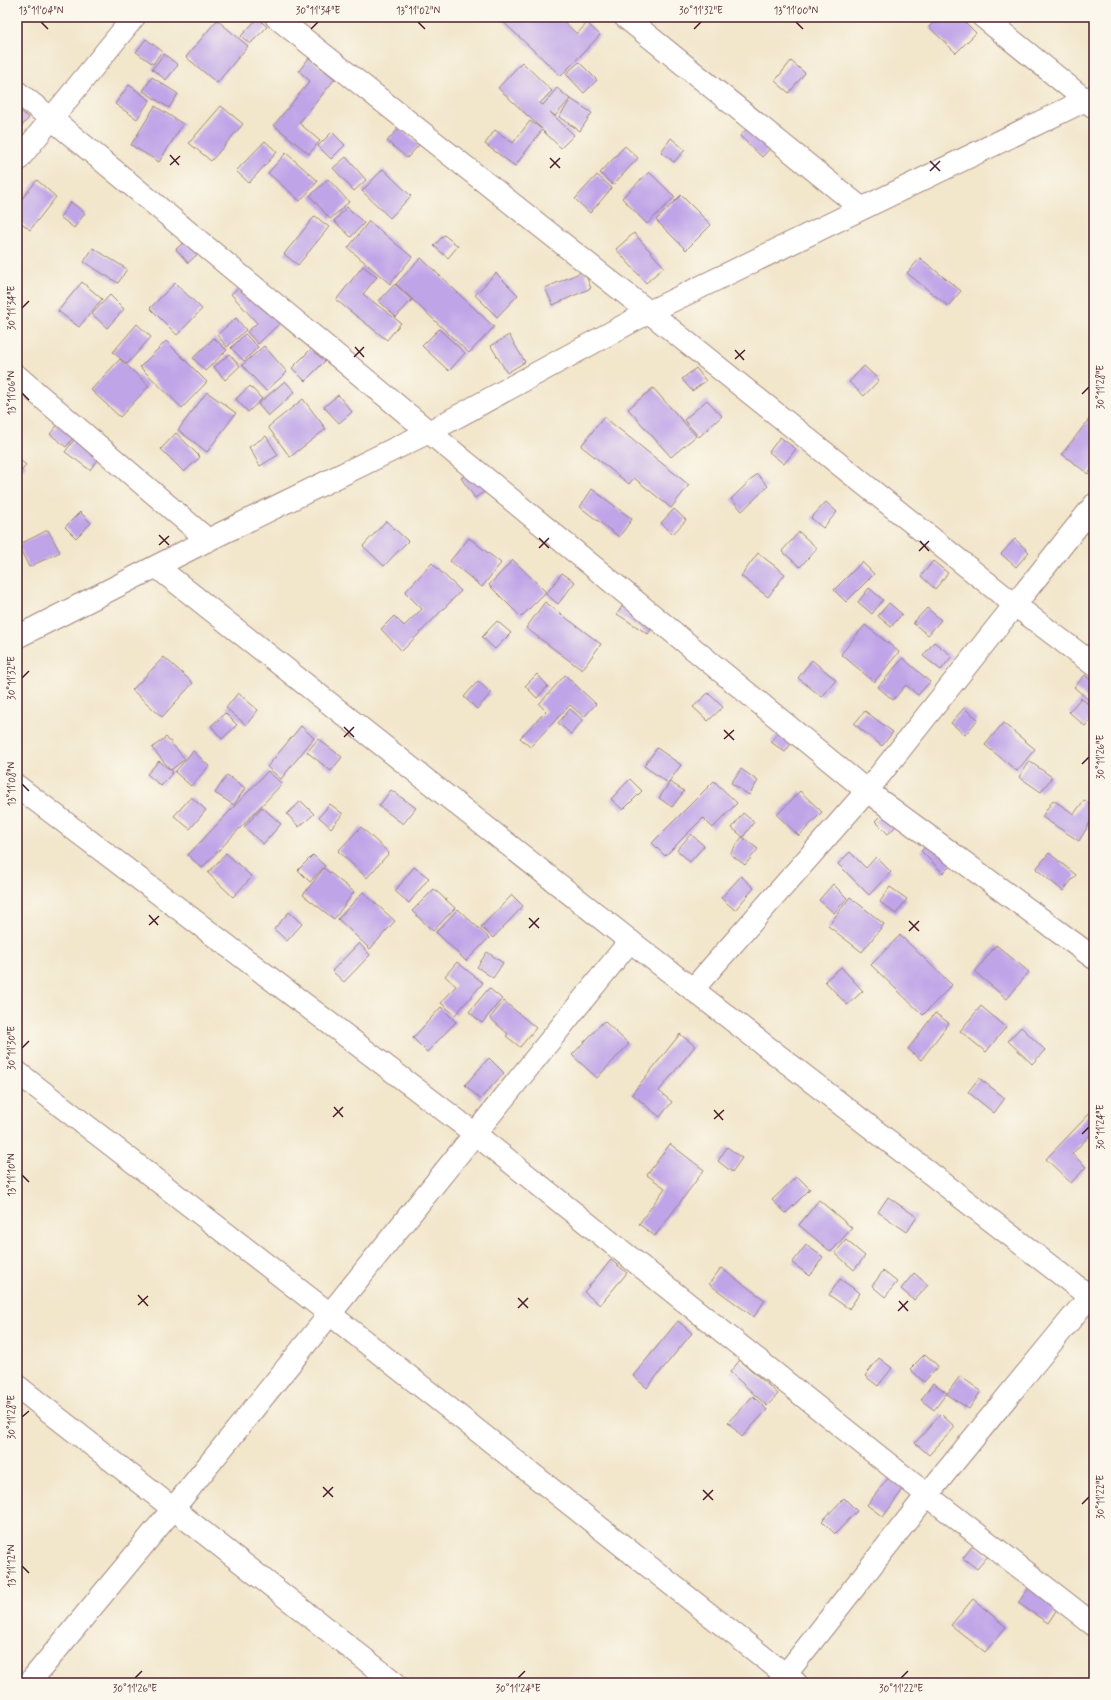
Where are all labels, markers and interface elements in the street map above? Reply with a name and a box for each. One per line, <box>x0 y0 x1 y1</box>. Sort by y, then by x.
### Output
text: 13°11'04"N <box>19 4 64 18</box>
text: 30°11'34"E <box>296 4 340 18</box>
text: 13°11'02"N <box>396 4 440 18</box>
text: 30°11'32"E <box>679 4 723 18</box>
text: 13°11'00"N <box>774 4 819 18</box>
text: 30°11'34"E <box>5 286 19 330</box>
text: 30°11'28"E <box>1094 365 1108 409</box>
text: 13°11'06"N <box>5 370 19 415</box>
text: 30°11'32"E <box>5 656 19 700</box>
text: 30°11'26"E <box>1094 735 1108 779</box>
text: 13°11'08"N <box>5 761 19 806</box>
text: 30°11'30"E <box>5 1026 19 1070</box>
text: 30°11'24"E <box>1094 1104 1108 1149</box>
text: 13°11'10"N <box>5 1153 19 1197</box>
text: 30°11'28"E <box>5 1395 19 1439</box>
text: 30°11'22"E <box>1094 1475 1108 1519</box>
text: 13°11'12"N <box>5 1544 19 1588</box>
text: 30°11'26"E <box>113 1682 157 1696</box>
text: 30°11'24"E <box>496 1682 541 1696</box>
text: 30°11'22"E <box>879 1682 923 1696</box>

